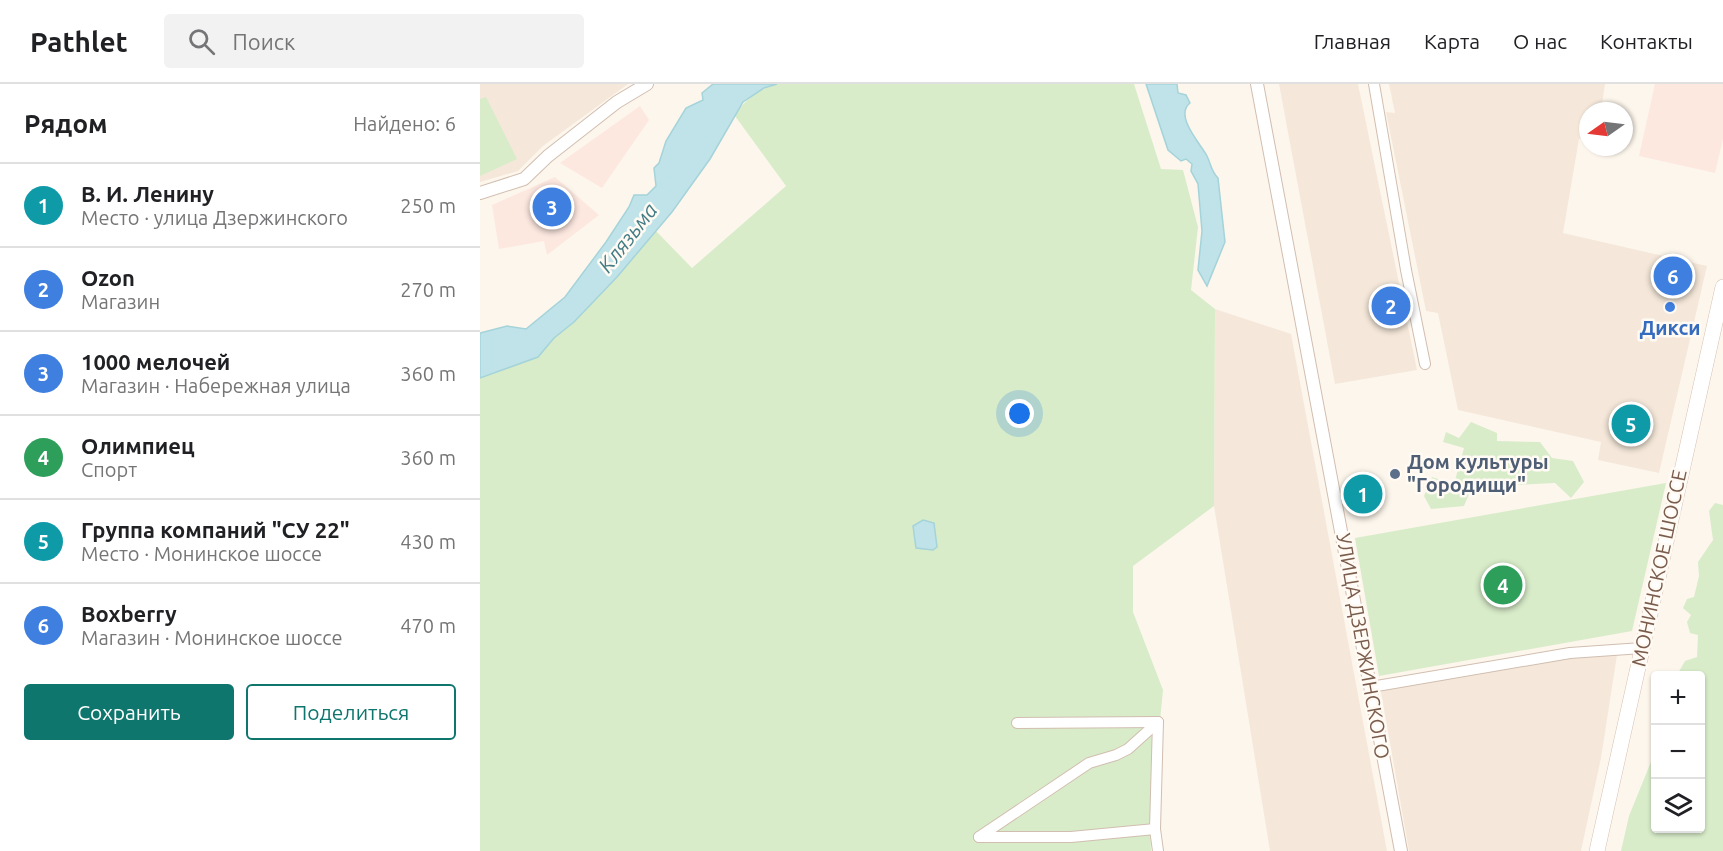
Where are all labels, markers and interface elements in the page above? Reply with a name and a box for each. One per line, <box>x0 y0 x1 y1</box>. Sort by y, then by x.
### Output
search box <box>164 14 584 68</box>
icon: search <box>185 25 218 58</box>
text: Pathlet <box>30 26 128 57</box>
text: Поиск <box>233 29 295 54</box>
text: Главная <box>1314 29 1391 53</box>
text: Карта <box>1424 29 1480 53</box>
text: О нас <box>1513 29 1567 53</box>
text: Контакты <box>1600 29 1693 53</box>
north arrow <box>1579 102 1633 156</box>
text: Рядом <box>24 109 108 138</box>
text: Найдено: 6 <box>353 112 456 135</box>
text: В. И. Ленину <box>81 181 214 206</box>
pin: 3 <box>532 184 572 230</box>
text: 1 <box>38 194 49 217</box>
text: 250 m <box>400 194 456 217</box>
water label: Клязьма <box>593 198 662 277</box>
text: Место · улица Дзержинского <box>81 206 348 229</box>
pin: 6 <box>1654 254 1692 298</box>
text: Ozon <box>81 265 135 290</box>
text: 2 <box>38 278 49 301</box>
text: 270 m <box>400 278 456 301</box>
pin: 2 <box>1372 284 1410 328</box>
text: Магазин <box>81 290 160 313</box>
marker: Дикси <box>1663 300 1677 314</box>
place label: Дикси <box>1639 316 1701 339</box>
text: 1000 мелочей <box>81 349 230 374</box>
text: 3 <box>38 362 49 385</box>
text: 360 m <box>400 362 456 385</box>
text: Магазин · Набережная улица <box>81 374 351 397</box>
your location <box>1005 399 1034 428</box>
pin: 5 <box>1612 402 1650 446</box>
text: Олимпиец <box>81 433 195 458</box>
text: 4 <box>38 446 49 469</box>
text: 360 m <box>400 446 456 469</box>
place label: Дом культуры "Городищи" <box>1407 450 1549 496</box>
text: Спорт <box>81 458 137 481</box>
marker: Дом культуры "Городищи" <box>1388 467 1402 481</box>
street label: МОНИНСКОЕ ШОССЕ <box>1626 467 1691 669</box>
pin: 1 <box>1344 472 1382 516</box>
text: Группа компаний "СУ 22" <box>81 517 350 542</box>
text: 5 <box>38 530 49 553</box>
text: 430 m <box>400 530 456 553</box>
street label: УЛИЦА ДЗЕРЖИНСКОГО <box>1332 531 1395 761</box>
text: Место · Монинское шоссе <box>81 542 322 565</box>
pin: 4 <box>1484 562 1522 608</box>
text: Boxberry <box>81 601 177 626</box>
text: 6 <box>38 614 49 637</box>
text: 470 m <box>400 614 456 637</box>
text: Магазин · Монинское шоссе <box>81 626 343 649</box>
map controls <box>1651 671 1705 833</box>
button: + <box>1651 671 1705 725</box>
button: Сохранить <box>24 684 234 740</box>
button: Поделиться <box>246 684 456 740</box>
button: − <box>1651 725 1705 779</box>
button: layers <box>1651 779 1705 833</box>

